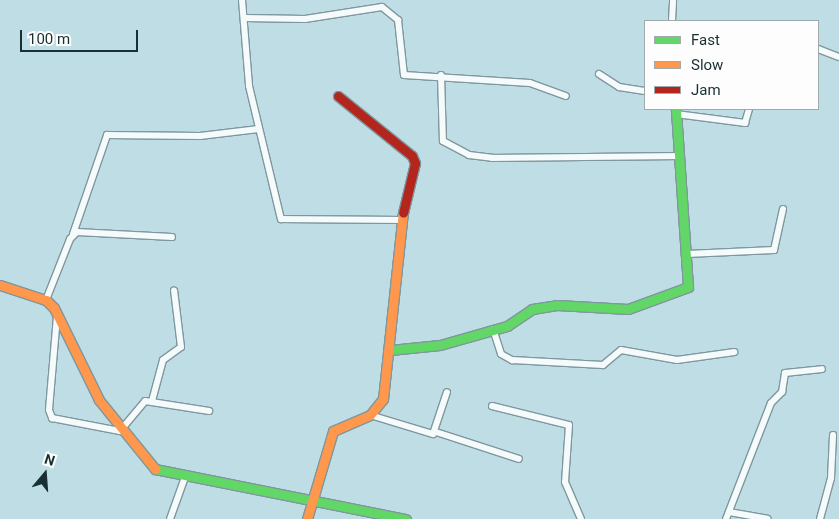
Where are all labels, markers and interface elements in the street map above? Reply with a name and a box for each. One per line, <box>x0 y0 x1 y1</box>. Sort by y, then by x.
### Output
scale bar <box>22 20 140 52</box>
legend <box>644 20 819 110</box>
text: 100 m <box>28 30 70 48</box>
text: Fast <box>691 31 720 49</box>
text: Slow <box>691 56 723 74</box>
text: Jam <box>691 81 721 99</box>
north arrow <box>20 449 70 499</box>
text: N <box>42 451 57 469</box>

